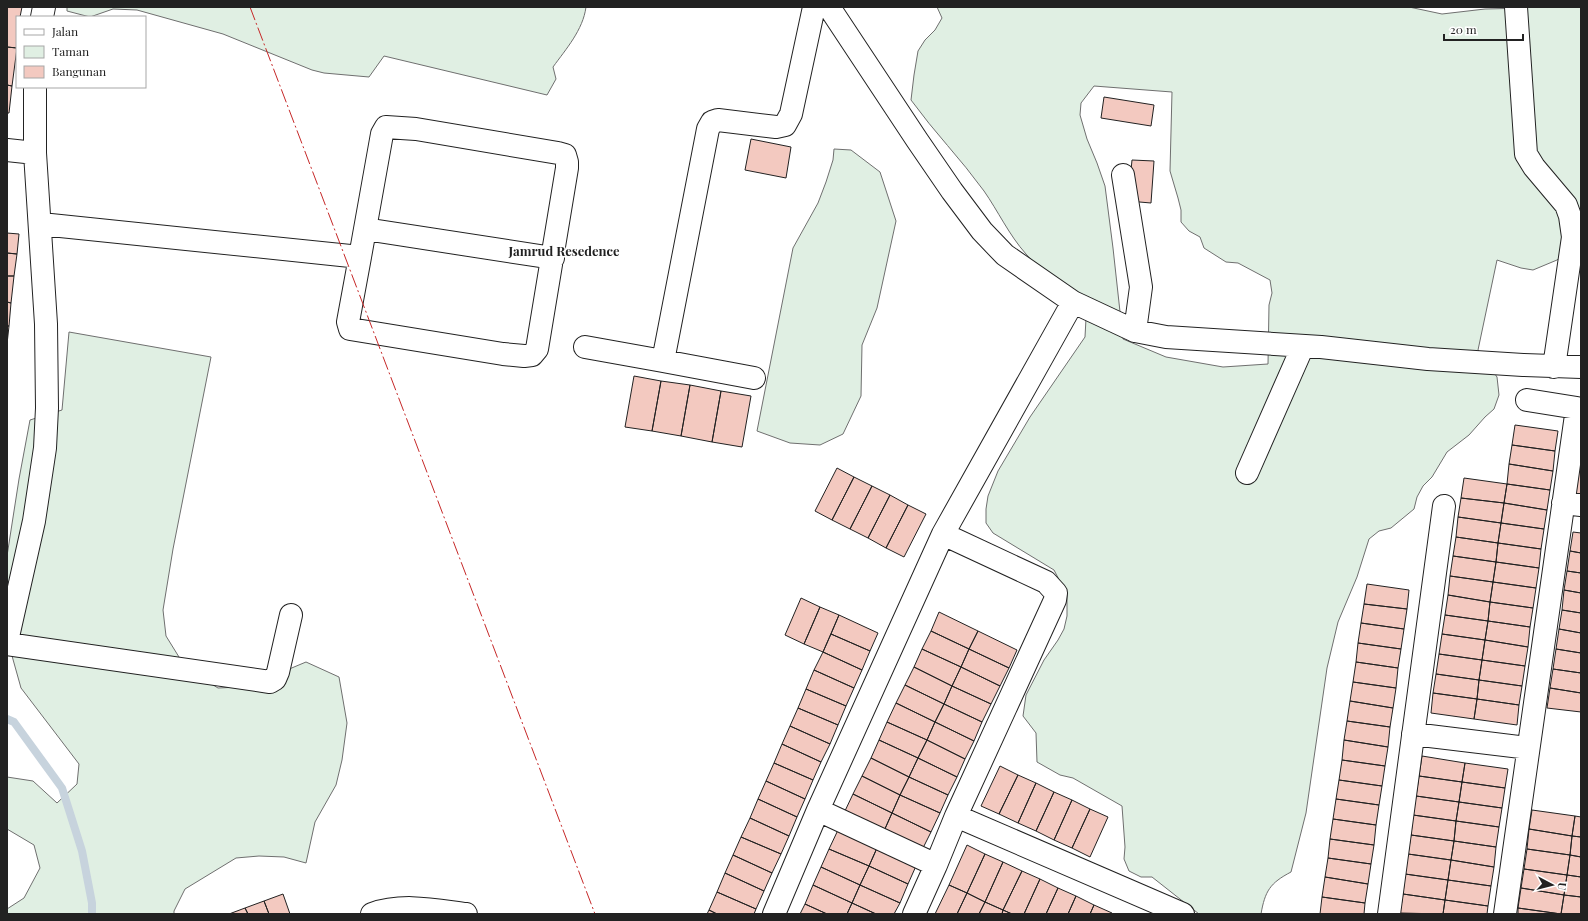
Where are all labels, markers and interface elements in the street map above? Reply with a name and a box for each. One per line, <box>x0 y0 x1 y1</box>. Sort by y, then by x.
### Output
legend <box>16 16 146 88</box>
scale bar <box>1444 16 1523 42</box>
text: 20 m <box>1450 21 1477 37</box>
text: Jalan <box>51 23 78 39</box>
text: Taman <box>52 43 89 59</box>
text: Bangunan <box>52 63 106 79</box>
district label: Jamrud Resedence <box>507 242 620 259</box>
north arrow <box>1532 865 1572 905</box>
text: U <box>1554 882 1570 891</box>

